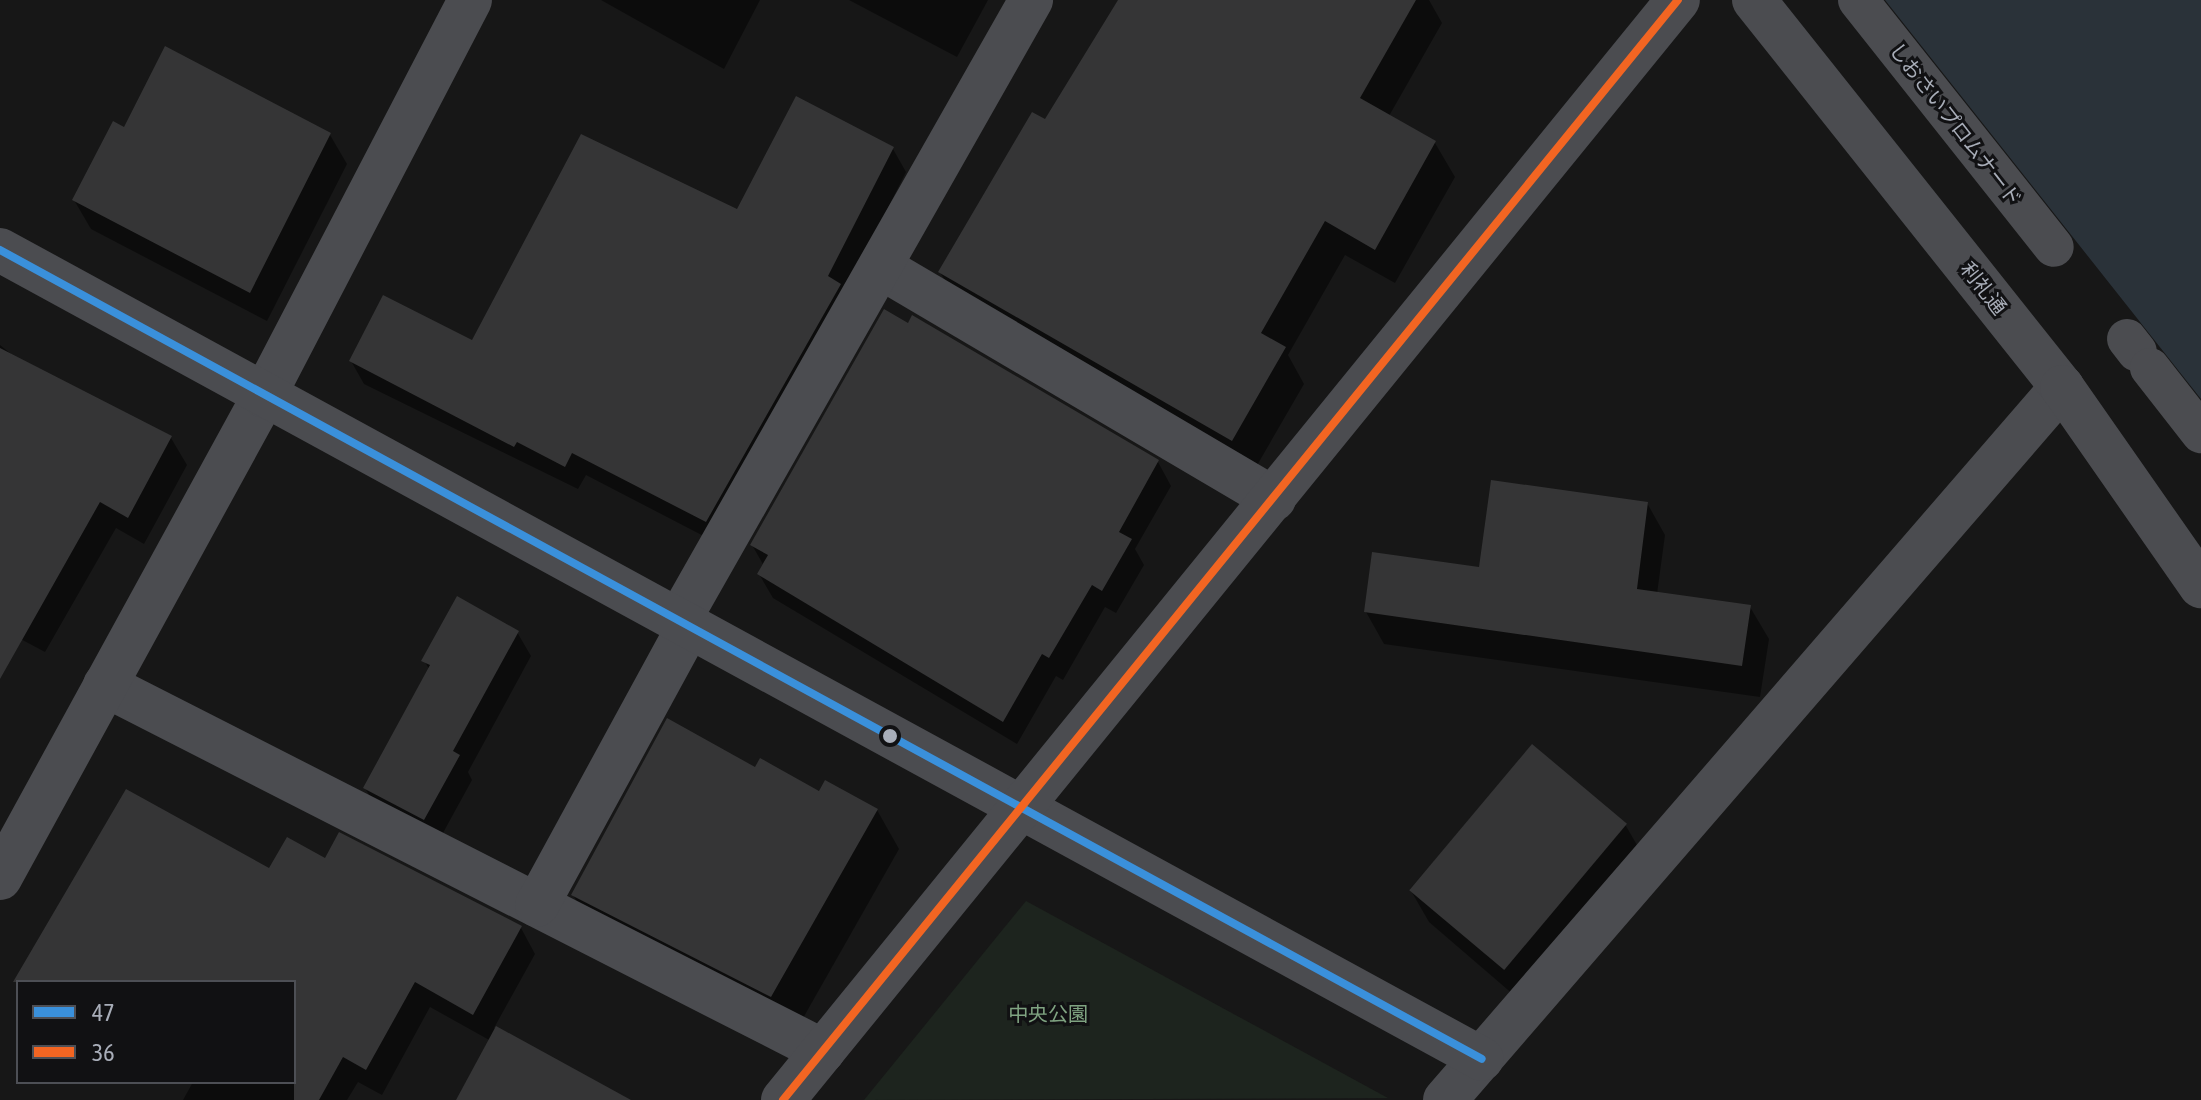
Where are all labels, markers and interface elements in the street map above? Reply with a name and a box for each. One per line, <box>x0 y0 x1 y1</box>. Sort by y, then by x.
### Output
street label: しおさいプロムナード <box>1885 38 2027 210</box>
street label: 利礼通 <box>1956 257 2012 319</box>
unlabelled marker <box>882 728 898 744</box>
legend <box>16 980 296 1084</box>
text: 47 <box>92 999 115 1026</box>
park label: 中央公園 <box>1008 1001 1088 1025</box>
text: 36 <box>92 1039 115 1066</box>

